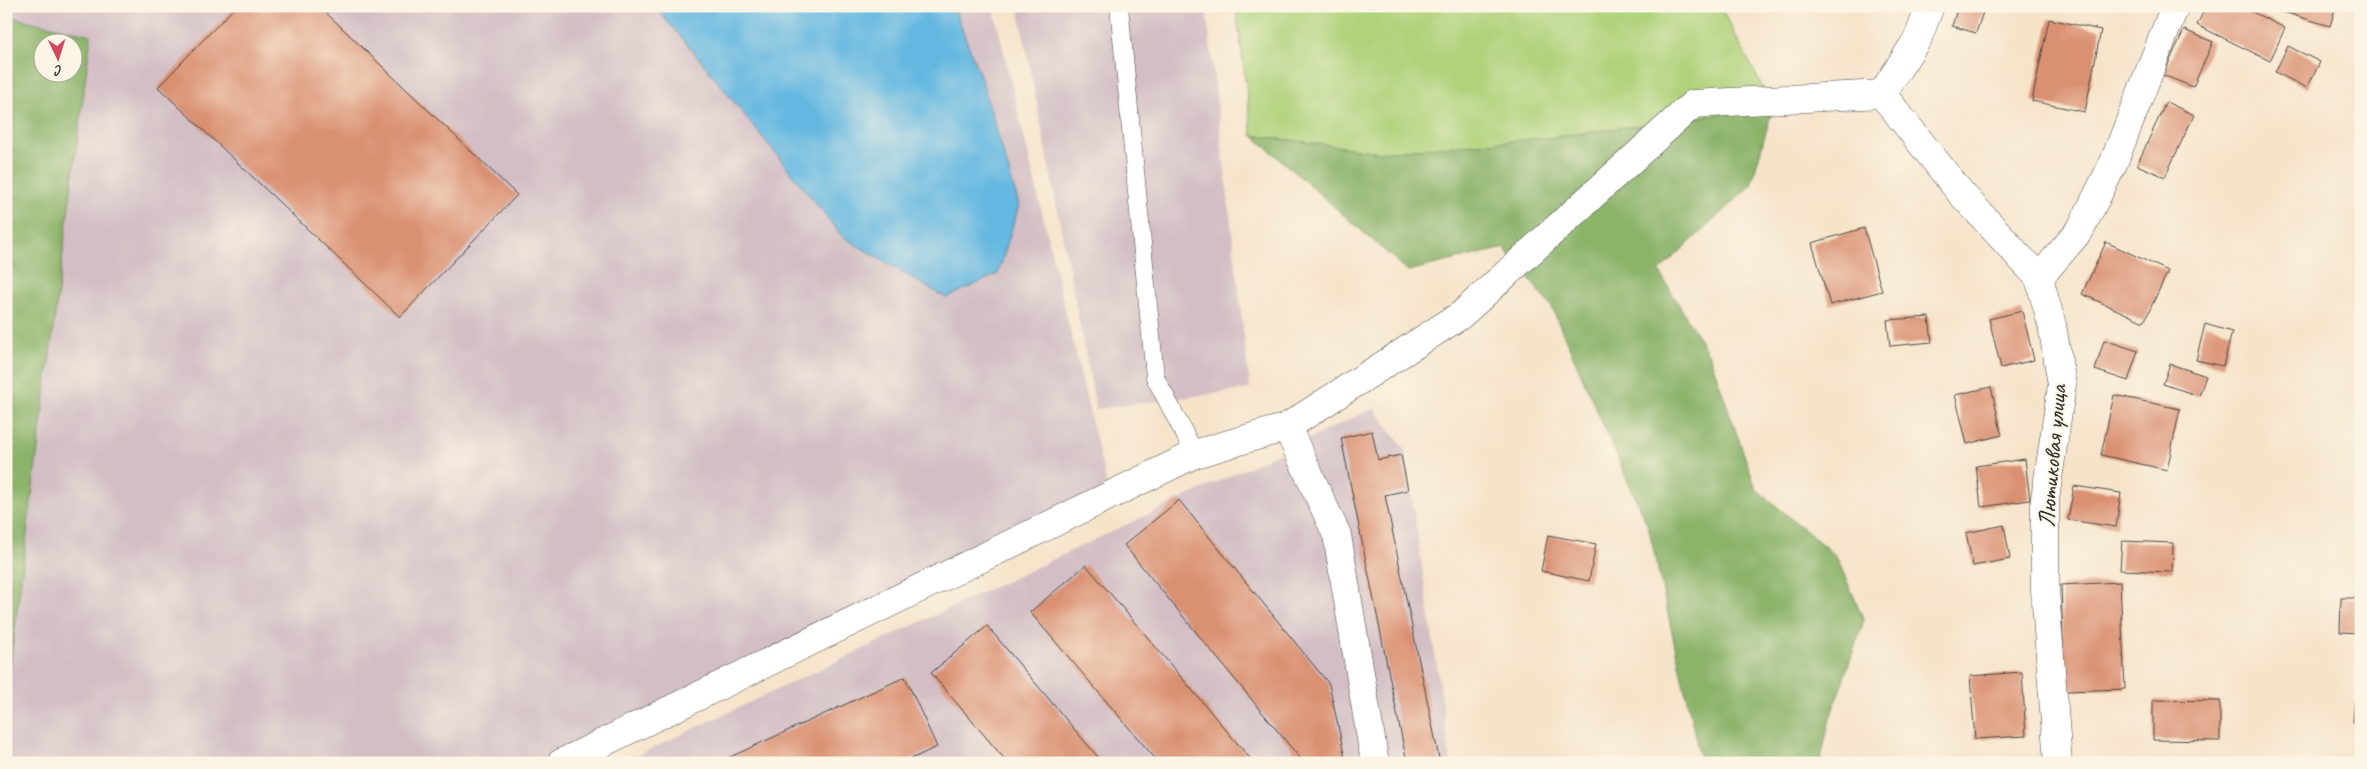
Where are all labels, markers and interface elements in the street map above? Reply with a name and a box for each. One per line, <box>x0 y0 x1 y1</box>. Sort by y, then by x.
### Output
north arrow <box>32 32 82 82</box>
text: С <box>53 62 63 79</box>
street label: Лютиковая улица <box>2031 382 2073 528</box>

